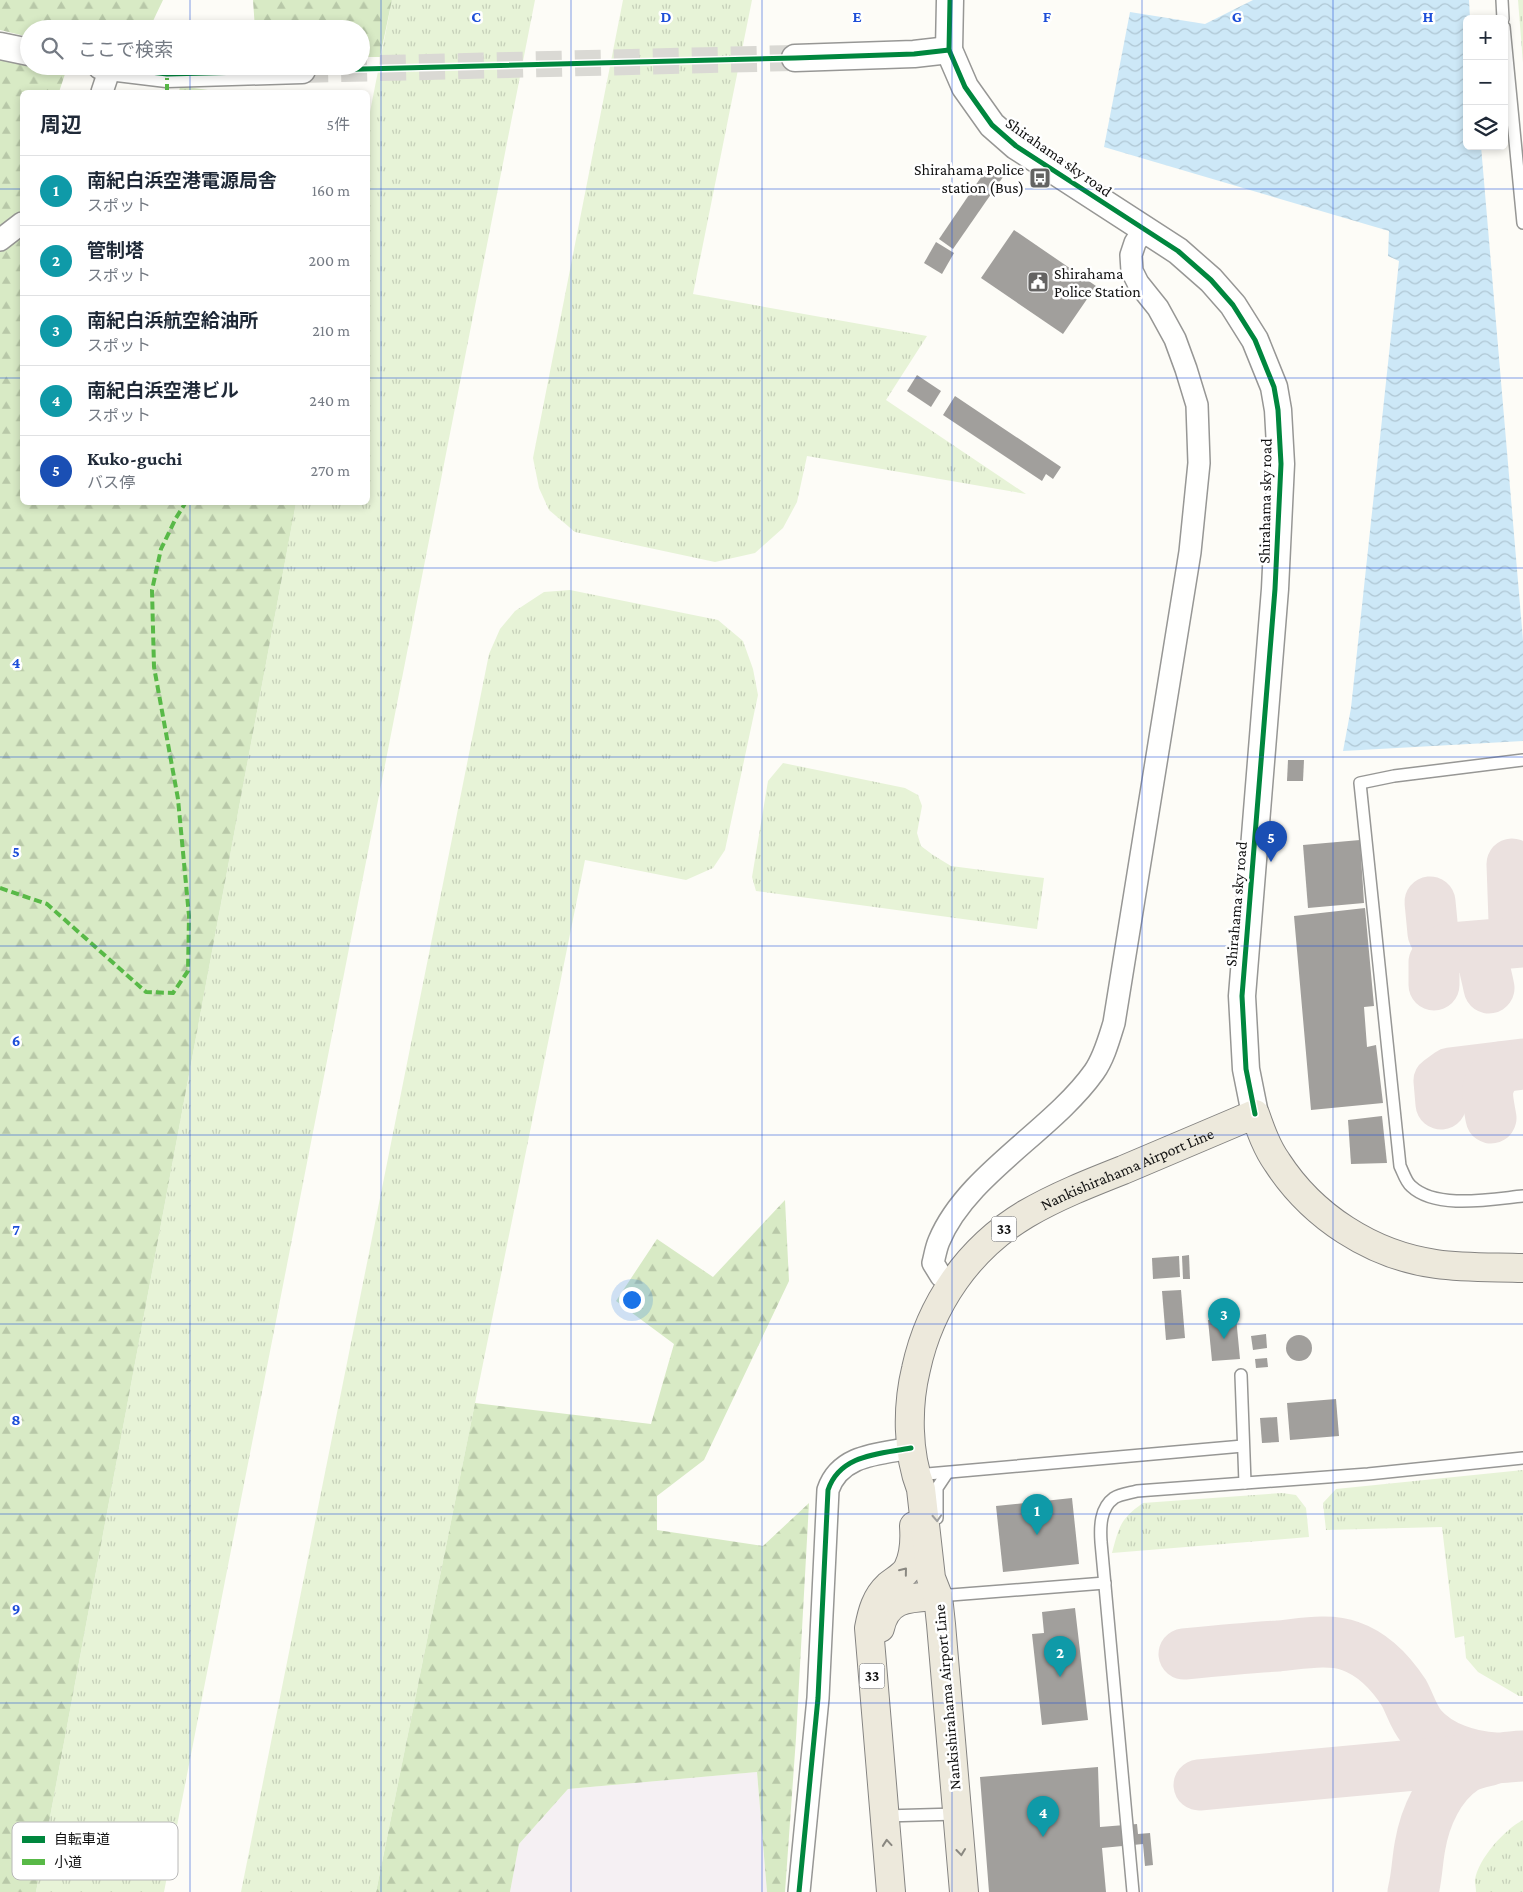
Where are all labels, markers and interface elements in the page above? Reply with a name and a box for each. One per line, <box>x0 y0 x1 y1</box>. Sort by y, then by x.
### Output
text: C <box>471 8 481 25</box>
text: D <box>660 8 672 25</box>
text: E <box>852 8 862 25</box>
text: F <box>1043 8 1052 25</box>
text: G <box>1232 8 1242 25</box>
text: H <box>1423 8 1434 25</box>
map controls <box>1463 15 1508 150</box>
button: + <box>1463 15 1508 60</box>
search box <box>20 20 370 75</box>
icon: search <box>38 34 66 62</box>
text: ここで検索 <box>78 39 173 60</box>
button: − <box>1463 60 1508 105</box>
button: layers <box>1463 105 1508 150</box>
text: 周辺 <box>40 113 82 137</box>
street label: Shirahama sky road <box>1002 114 1116 201</box>
text: 5件 <box>326 116 350 133</box>
place label: Shirahama Police station (Bus) <box>914 161 1024 197</box>
bus stop icon: Shirahama Police station (Bus) <box>1028 166 1052 190</box>
text: 南紀白浜空港電源局舎 <box>87 170 277 191</box>
text: 1 <box>53 182 59 199</box>
text: 160 m <box>312 182 350 199</box>
text: スポット <box>87 197 151 214</box>
text: 管制塔 <box>87 240 144 261</box>
text: 2 <box>52 252 60 269</box>
text: 200 m <box>308 252 350 269</box>
place label: Shirahama Police Station <box>1054 265 1141 300</box>
text: スポット <box>87 267 151 284</box>
public building icon: Shirahama Police Station <box>1026 270 1050 294</box>
text: 南紀白浜航空給油所 <box>87 310 258 331</box>
text: 3 <box>52 322 60 339</box>
text: 210 m <box>312 322 350 339</box>
text: スポット <box>87 337 151 354</box>
text: 南紀白浜空港ビル <box>87 380 239 401</box>
text: 4 <box>52 392 60 409</box>
text: 240 m <box>309 392 350 409</box>
text: スポット <box>87 407 151 424</box>
street label: Shirahama sky road <box>1255 438 1276 564</box>
text: Kuko-guchi <box>87 448 182 469</box>
text: 5 <box>52 462 60 479</box>
text: 270 m <box>311 462 350 479</box>
text: バス停 <box>87 474 135 491</box>
text: 4 <box>12 654 21 671</box>
pin: 5 <box>1255 821 1287 862</box>
street label: Shirahama sky road <box>1222 840 1251 967</box>
text: 5 <box>12 843 20 860</box>
text: 6 <box>12 1032 20 1049</box>
street label: Nankishirahama Airport Line <box>1038 1124 1216 1213</box>
road number: 33 <box>992 1216 1016 1242</box>
text: 7 <box>12 1221 20 1238</box>
your location <box>619 1287 645 1313</box>
pin: 3 <box>1208 1298 1240 1339</box>
text: 8 <box>11 1411 21 1428</box>
pin: 1 <box>1021 1494 1053 1535</box>
one-way arrow <box>932 1515 943 1523</box>
one-way arrow <box>898 1568 907 1577</box>
text: 9 <box>12 1600 20 1617</box>
street label: Nankishirahama Airport Line <box>930 1603 965 1791</box>
pin: 2 <box>1044 1636 1076 1677</box>
road number: 33 <box>860 1664 884 1688</box>
pin: 4 <box>1027 1796 1059 1837</box>
legend <box>12 1822 178 1880</box>
text: 自転車道 <box>54 1831 110 1847</box>
one-way arrow <box>882 1839 893 1847</box>
one-way arrow <box>955 1849 966 1857</box>
text: 小道 <box>54 1854 82 1870</box>

